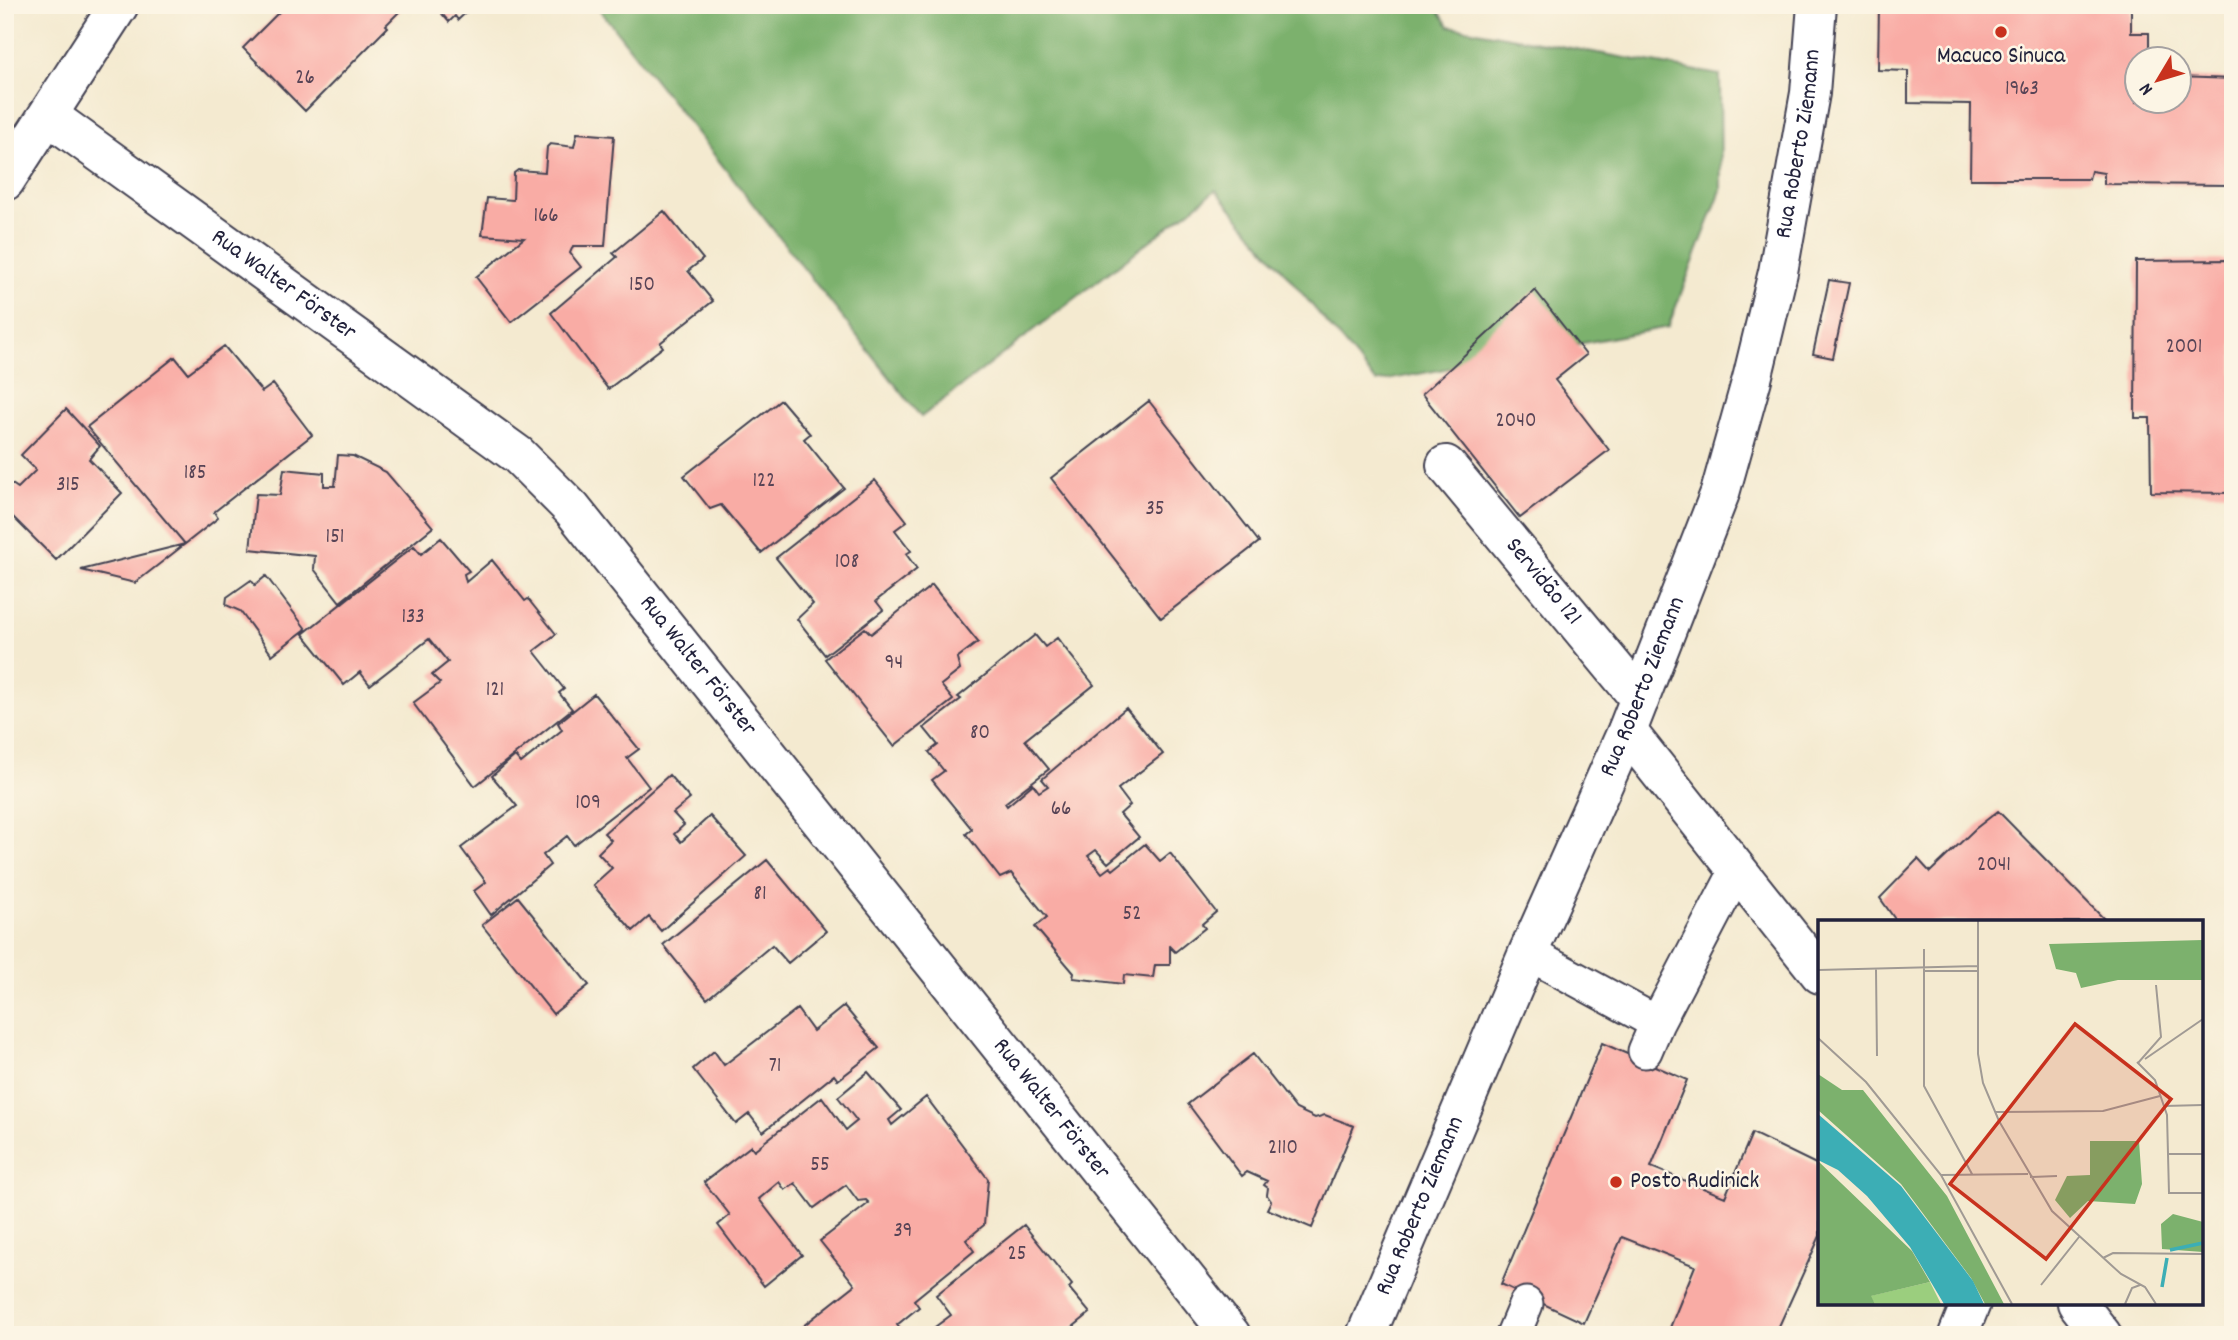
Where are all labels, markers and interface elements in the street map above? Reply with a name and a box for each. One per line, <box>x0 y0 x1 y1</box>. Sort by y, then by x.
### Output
marker: Macuco Sinuca <box>1993 24 2009 40</box>
place label: Macuco Sinuca <box>1937 40 2066 74</box>
north arrow <box>2122 46 2192 116</box>
street label: Rua Roberto Ziemann <box>1767 48 1830 241</box>
house number: 26 <box>295 64 315 94</box>
house number: 1963 <box>2005 75 2039 105</box>
text: N <box>2134 76 2161 100</box>
house number: 166 <box>533 202 559 232</box>
street label: Rua Walter Förster <box>203 221 363 350</box>
house number: 150 <box>629 271 655 301</box>
house number: 2001 <box>2166 333 2202 363</box>
house number: 2040 <box>1496 407 1536 437</box>
house number: 185 <box>184 459 206 489</box>
house number: 122 <box>753 467 775 497</box>
house number: 315 <box>56 471 80 501</box>
house number: 35 <box>1145 495 1165 525</box>
house number: 151 <box>326 523 344 553</box>
street label: Servidão 121 <box>1496 531 1590 633</box>
house number: 108 <box>835 548 859 578</box>
street label: Rua Walter Förster <box>630 588 764 744</box>
street label: Rua Roberto Ziemann <box>1592 592 1695 783</box>
house number: 133 <box>401 603 425 633</box>
house number: 94 <box>885 649 903 679</box>
house number: 121 <box>486 676 504 706</box>
house number: 80 <box>970 719 990 749</box>
house number: 109 <box>575 789 601 819</box>
house number: 66 <box>1051 795 1071 825</box>
house number: 2041 <box>1977 851 2011 881</box>
house number: 81 <box>753 880 767 910</box>
house number: 52 <box>1123 900 1141 930</box>
inset map <box>1818 920 2203 1305</box>
street label: Rua Walter Förster <box>984 1031 1118 1187</box>
house number: 71 <box>769 1052 781 1082</box>
street label: Rua Roberto Ziemann <box>1368 1111 1474 1301</box>
house number: 2110 <box>1268 1134 1298 1164</box>
house number: 55 <box>810 1151 830 1181</box>
place label: Posto Rudinick <box>1630 1165 1759 1199</box>
marker: Posto Rudinick <box>1608 1174 1624 1190</box>
house number: 39 <box>894 1217 912 1247</box>
house number: 25 <box>1008 1240 1026 1270</box>

